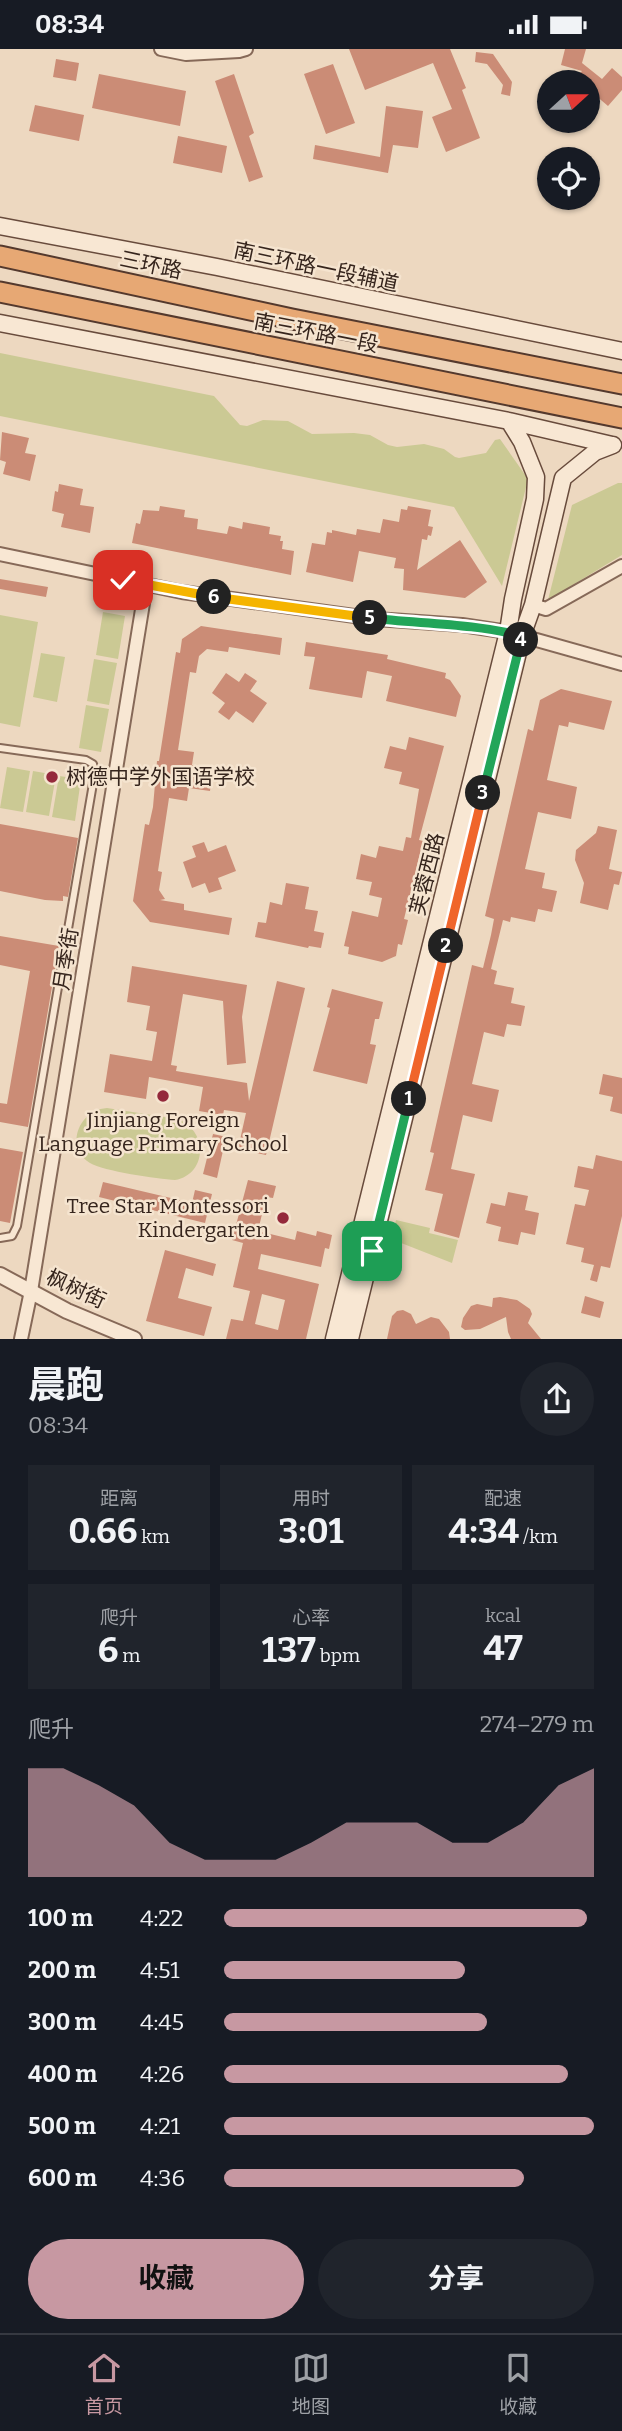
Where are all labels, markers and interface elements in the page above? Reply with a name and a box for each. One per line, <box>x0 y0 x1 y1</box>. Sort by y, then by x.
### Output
text: 08:34 <box>35 9 104 40</box>
north arrow <box>537 70 600 133</box>
map controls <box>537 70 600 210</box>
button: locate <box>537 147 600 210</box>
street label: 南三环路一段辅道 <box>231 237 401 297</box>
street label: 三环路 <box>117 246 185 284</box>
street label: 南三环路一段 <box>252 308 380 358</box>
pin <box>93 550 153 610</box>
icon: check <box>104 561 142 599</box>
pin: 6 <box>196 579 232 615</box>
text: 6 <box>208 585 219 608</box>
pin: 5 <box>352 601 388 635</box>
text: 5 <box>364 606 375 629</box>
pin: 4 <box>504 623 538 657</box>
text: 4 <box>515 628 526 651</box>
place label: 树德中学外国语学校 <box>66 764 255 790</box>
marker: 树德中学外国语学校 <box>44 769 60 785</box>
pin: 3 <box>466 775 500 811</box>
text: 3 <box>477 781 488 804</box>
street label: 芙蓉西路 <box>404 830 450 918</box>
street label: 月季街 <box>48 926 84 992</box>
pin: 2 <box>428 929 464 963</box>
text: 2 <box>440 934 451 957</box>
pin: 1 <box>392 1081 426 1117</box>
text: 1 <box>404 1087 413 1110</box>
marker: Jinjiang Foreign Language Primary School <box>155 1088 171 1104</box>
place label: Jinjiang Foreign Language Primary School <box>38 1107 288 1157</box>
place label: Tree Star Montessori Kindergarten <box>67 1193 269 1243</box>
marker: Tree Star Montessori Kindergarten <box>275 1210 291 1226</box>
pin <box>342 1221 402 1281</box>
icon: arrive <box>353 1232 391 1270</box>
street label: 枫树街 <box>42 1264 110 1314</box>
text: 晨跑 <box>28 1362 104 1408</box>
button: share <box>520 1362 594 1436</box>
text: 08:34 <box>28 1411 88 1439</box>
text: 距离 <box>100 1487 138 1510</box>
text: 用时 <box>292 1487 330 1510</box>
text: 配速 <box>484 1487 522 1510</box>
text: 0.66 <box>68 1510 137 1552</box>
text: 3:01 <box>278 1510 344 1552</box>
text: 4:34 <box>448 1510 519 1552</box>
text: km <box>137 1525 170 1548</box>
text: /km <box>519 1525 558 1548</box>
text: kcal <box>485 1604 521 1627</box>
text: 爬升 <box>100 1606 138 1629</box>
text: 心率 <box>292 1606 330 1629</box>
text: 47 <box>483 1627 523 1669</box>
text: 6 <box>98 1629 118 1671</box>
text: 137 <box>262 1629 316 1671</box>
text: m <box>118 1644 140 1667</box>
text: bpm <box>316 1644 360 1667</box>
text: 274–279 m <box>480 1710 594 1738</box>
text: 爬升 <box>28 1715 74 1743</box>
text: 100 m <box>28 1904 93 1932</box>
text: 4:22 <box>140 1904 183 1932</box>
text: 200 m <box>28 1956 96 1984</box>
text: 4:51 <box>140 1956 180 1984</box>
text: 300 m <box>28 2008 97 2036</box>
text: 4:45 <box>140 2008 184 2036</box>
text: 400 m <box>28 2060 97 2088</box>
text: 4:26 <box>140 2060 184 2088</box>
text: 500 m <box>28 2112 96 2140</box>
text: 4:21 <box>140 2112 180 2140</box>
text: 600 m <box>28 2164 97 2192</box>
text: 4:36 <box>140 2164 185 2192</box>
button: 收藏 <box>28 2239 304 2319</box>
button: 分享 <box>318 2239 594 2319</box>
tab: 首页 <box>85 2349 123 2418</box>
tab: 地图 <box>292 2349 330 2418</box>
tab: 收藏 <box>499 2349 537 2418</box>

